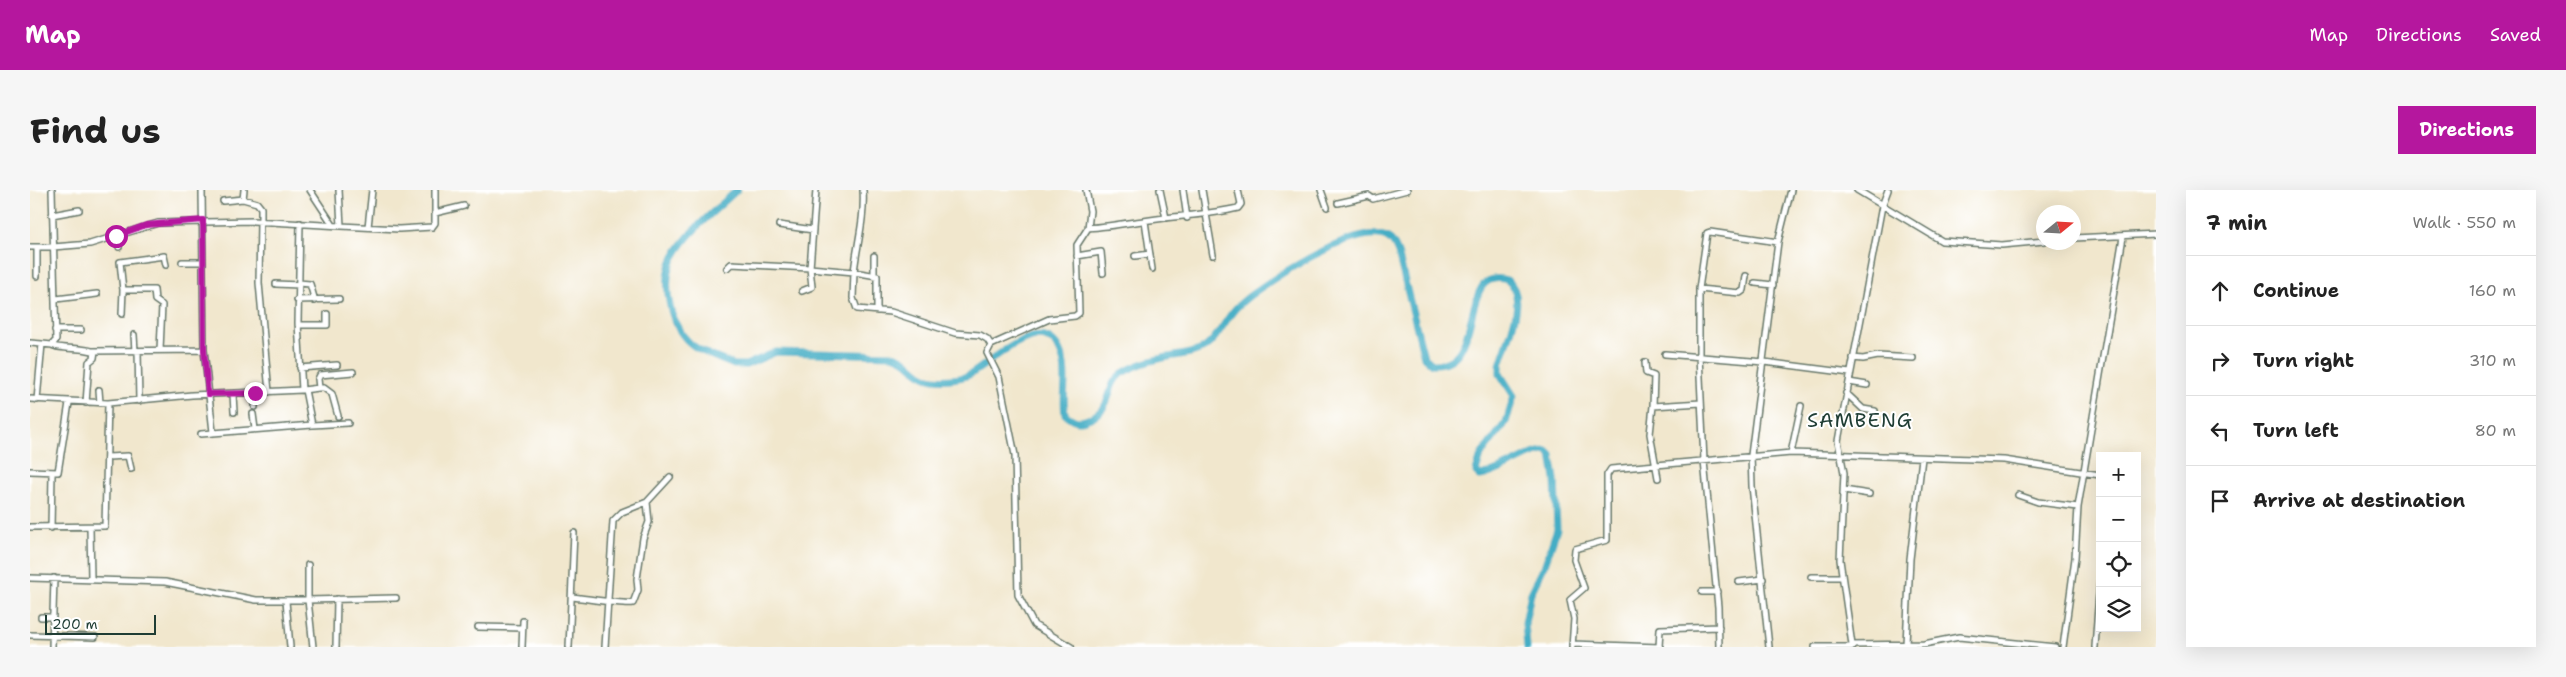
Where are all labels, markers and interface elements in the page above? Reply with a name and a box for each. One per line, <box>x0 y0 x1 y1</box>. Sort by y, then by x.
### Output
text: Map <box>25 19 81 51</box>
text: Map <box>2310 23 2348 47</box>
text: Directions <box>2376 23 2462 47</box>
text: Saved <box>2490 23 2541 47</box>
button: Directions <box>2398 106 2536 154</box>
text: Find us <box>30 107 161 154</box>
north arrow <box>2036 205 2081 250</box>
text: 7 min <box>2206 209 2267 237</box>
text: Walk · 550 m <box>2413 212 2516 233</box>
route start <box>105 225 128 248</box>
icon: ahead <box>2206 277 2234 305</box>
text: Continue <box>2253 278 2339 303</box>
text: 160 m <box>2469 280 2516 301</box>
icon: right <box>2206 347 2234 375</box>
text: Turn right <box>2253 348 2354 373</box>
text: 310 m <box>2469 350 2516 371</box>
route end <box>244 382 267 405</box>
district label: SAMBENG <box>1807 407 1913 433</box>
icon: left <box>2206 417 2234 445</box>
text: Turn left <box>2253 418 2339 443</box>
text: 80 m <box>2475 420 2516 441</box>
map controls <box>2096 452 2141 632</box>
button: + <box>2096 452 2141 497</box>
icon: arrive <box>2206 487 2234 515</box>
text: Arrive at destination <box>2253 488 2465 513</box>
button: − <box>2096 497 2141 542</box>
button: locate <box>2096 542 2141 587</box>
button: layers <box>2096 587 2141 632</box>
scale bar <box>45 612 156 635</box>
text: 200 m <box>52 615 98 633</box>

